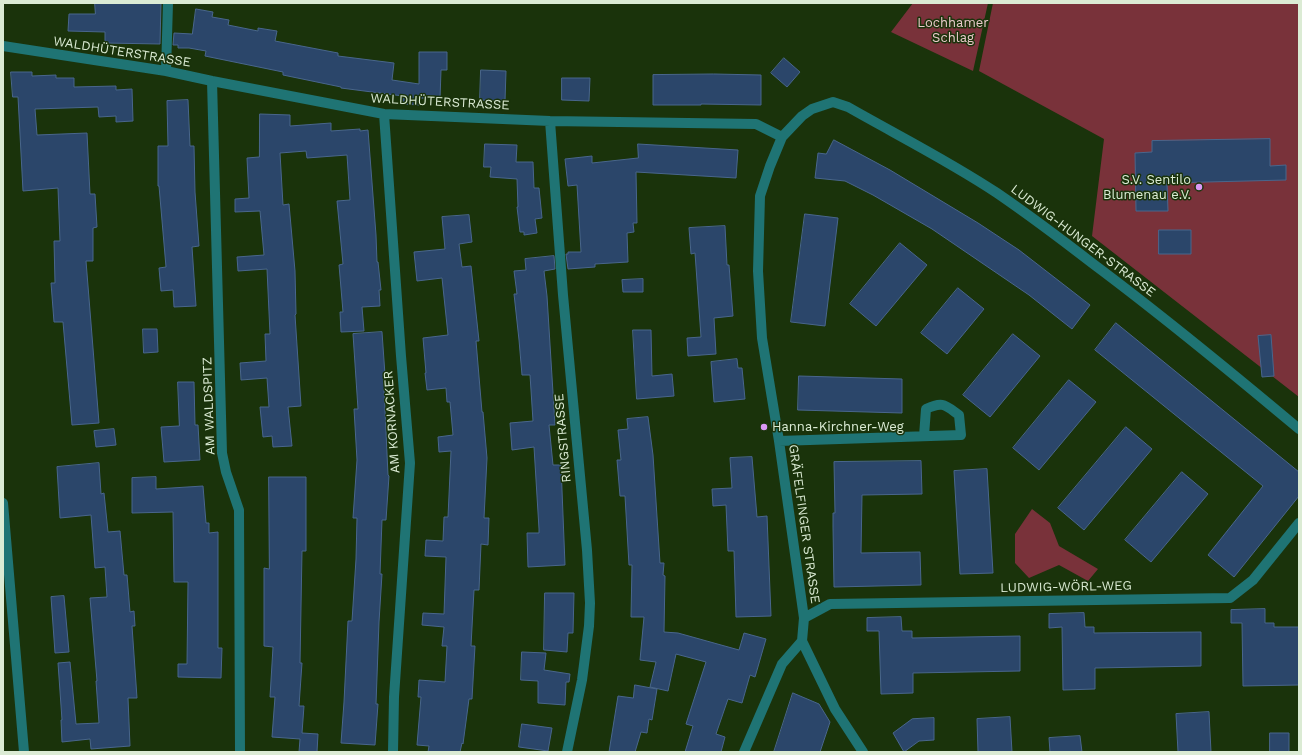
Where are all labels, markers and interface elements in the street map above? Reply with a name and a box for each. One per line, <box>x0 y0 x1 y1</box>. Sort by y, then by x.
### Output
park label: Lochhamer Schlag <box>917 15 989 46</box>
street label: WALDHÜTERSTRASSE <box>52 33 192 71</box>
street label: WALDHÜTERSTRASSE <box>370 91 510 113</box>
place label: S.V. Sentilo Blumenau e.V. <box>1103 172 1191 203</box>
street label: LUDWIG-HUNGER-STRASSE <box>1008 182 1158 300</box>
marker: S.V. Sentilo Blumenau e.V. <box>1194 182 1204 192</box>
street label: AM WALDSPITZ <box>199 357 219 455</box>
street label: AM KORNACKER <box>381 370 403 474</box>
street label: RINGSTRASSE <box>551 393 575 483</box>
place label: Hanna-Kirchner-Weg <box>772 419 904 435</box>
marker: Hanna-Kirchner-Weg <box>759 422 769 432</box>
street label: GRÄFELFINGER STRASSE <box>785 443 823 605</box>
street label: LUDWIG-WÖRL-WEG <box>1000 578 1132 596</box>

